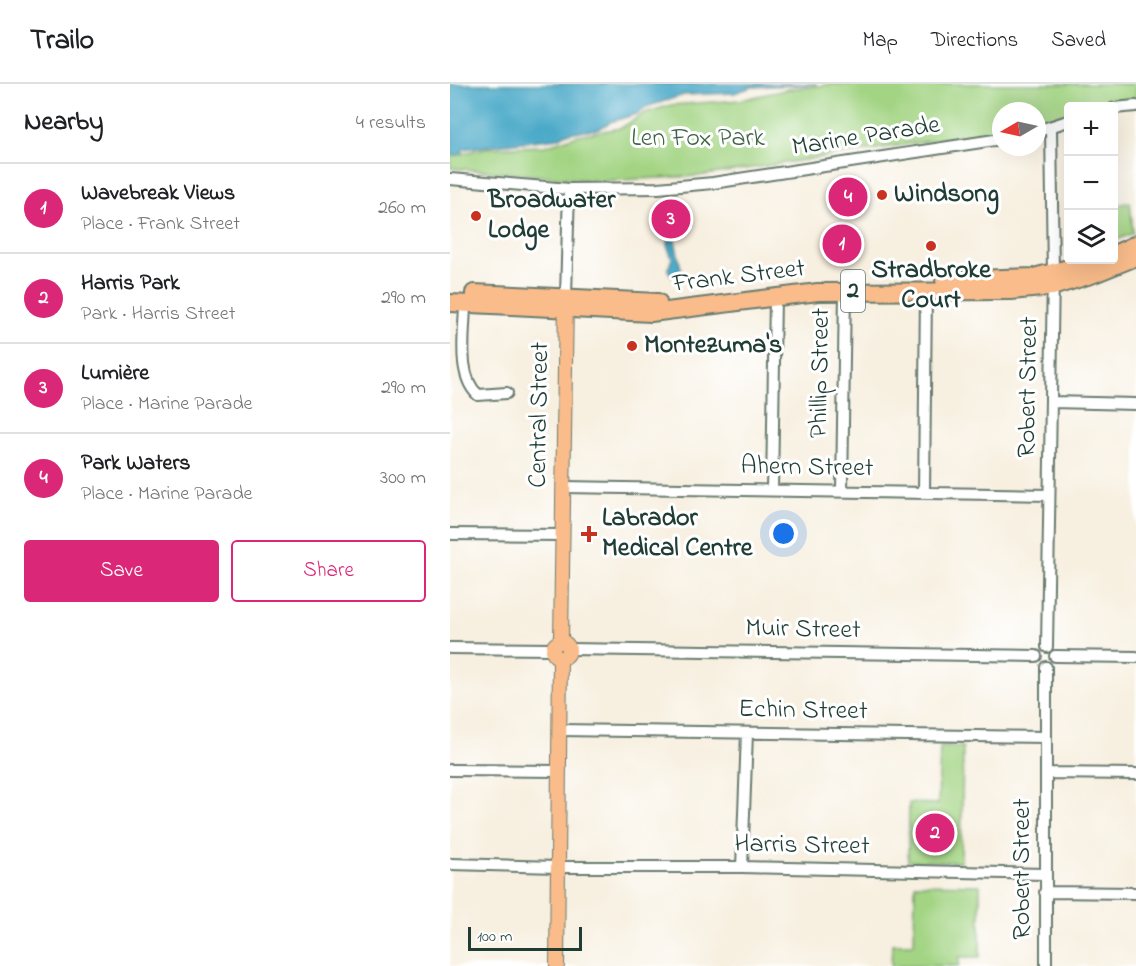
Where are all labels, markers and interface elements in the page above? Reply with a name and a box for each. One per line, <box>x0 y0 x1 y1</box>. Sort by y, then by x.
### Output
text: Trailo <box>30 21 94 62</box>
text: Map <box>862 26 898 56</box>
text: Directions <box>931 26 1018 56</box>
text: Saved <box>1051 26 1106 56</box>
north arrow <box>992 102 1046 156</box>
map controls <box>1064 102 1118 264</box>
button: + <box>1064 102 1118 156</box>
text: Nearby <box>24 104 103 142</box>
street label: Marine Parade <box>789 106 943 167</box>
text: 4 results <box>356 109 426 138</box>
park label: Len Fox Park <box>631 120 765 158</box>
button: − <box>1064 156 1118 210</box>
pin: 4 <box>828 174 868 220</box>
place label: Windsong <box>894 176 999 215</box>
text: Wavebreak Views <box>81 178 235 210</box>
place label: Broadwater Lodge <box>487 182 616 251</box>
marker: Windsong <box>875 188 889 202</box>
text: 1 <box>40 194 47 223</box>
text: 260 m <box>378 194 426 223</box>
pin: 3 <box>652 196 690 242</box>
marker: Broadwater Lodge <box>469 209 483 223</box>
text: Place · Frank Street <box>81 210 240 239</box>
button: layers <box>1064 210 1118 264</box>
pin: 1 <box>822 222 862 266</box>
marker: Stradbroke Court <box>924 239 938 253</box>
street label: Frank Street <box>670 250 808 304</box>
place label: Stradbroke Court <box>871 252 992 320</box>
text: Harris Park <box>81 268 180 300</box>
road number: 2 <box>841 270 865 312</box>
text: 2 <box>39 284 48 313</box>
text: 290 m <box>381 284 426 313</box>
text: Park · Harris Street <box>81 300 235 329</box>
street label: Phillip Street <box>801 307 841 438</box>
street label: Robert Street <box>1009 316 1049 458</box>
place label: Montezuma's <box>644 327 782 365</box>
marker: Montezuma's <box>625 339 639 353</box>
street label: Central Street <box>520 341 560 488</box>
text: Lumière <box>81 358 149 390</box>
text: 3 <box>39 374 48 403</box>
text: 290 m <box>381 374 426 403</box>
text: Place · Marine Parade <box>81 390 253 419</box>
text: Park Waters <box>81 448 190 480</box>
street label: Ahern Street <box>740 448 874 488</box>
text: 4 <box>39 464 48 493</box>
text: 300 m <box>380 464 426 493</box>
text: Place · Marine Parade <box>81 480 253 509</box>
place label: Labrador Medical Centre <box>602 500 754 568</box>
your location <box>769 519 798 548</box>
marker: Labrador Medical Centre <box>580 525 598 543</box>
button: Save <box>24 540 219 602</box>
button: Share <box>231 540 426 602</box>
street label: Muir Street <box>745 610 861 650</box>
street label: Echin Street <box>738 691 868 731</box>
street label: Robert Street <box>1004 798 1042 940</box>
pin: 2 <box>916 810 954 855</box>
street label: Harris Street <box>734 826 870 866</box>
scale bar <box>468 924 582 952</box>
text: 100 m <box>477 925 512 949</box>

